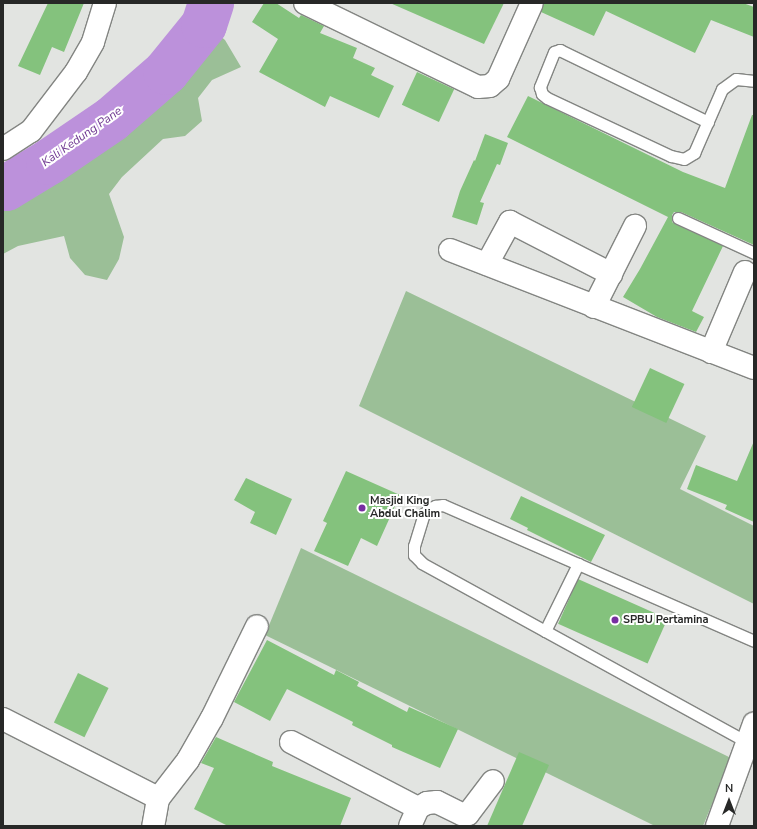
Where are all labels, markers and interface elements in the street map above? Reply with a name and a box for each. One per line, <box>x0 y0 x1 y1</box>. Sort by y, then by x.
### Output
water label: Kali Kedung Pane <box>39 104 125 170</box>
place label: Masjid King Abdul Chalim <box>370 495 440 521</box>
marker: Masjid King Abdul Chalim <box>357 503 367 513</box>
place label: SPBU Pertamina <box>623 613 708 627</box>
marker: SPBU Pertamina <box>610 615 620 625</box>
north arrow <box>709 781 749 821</box>
text: N <box>725 781 733 796</box>

